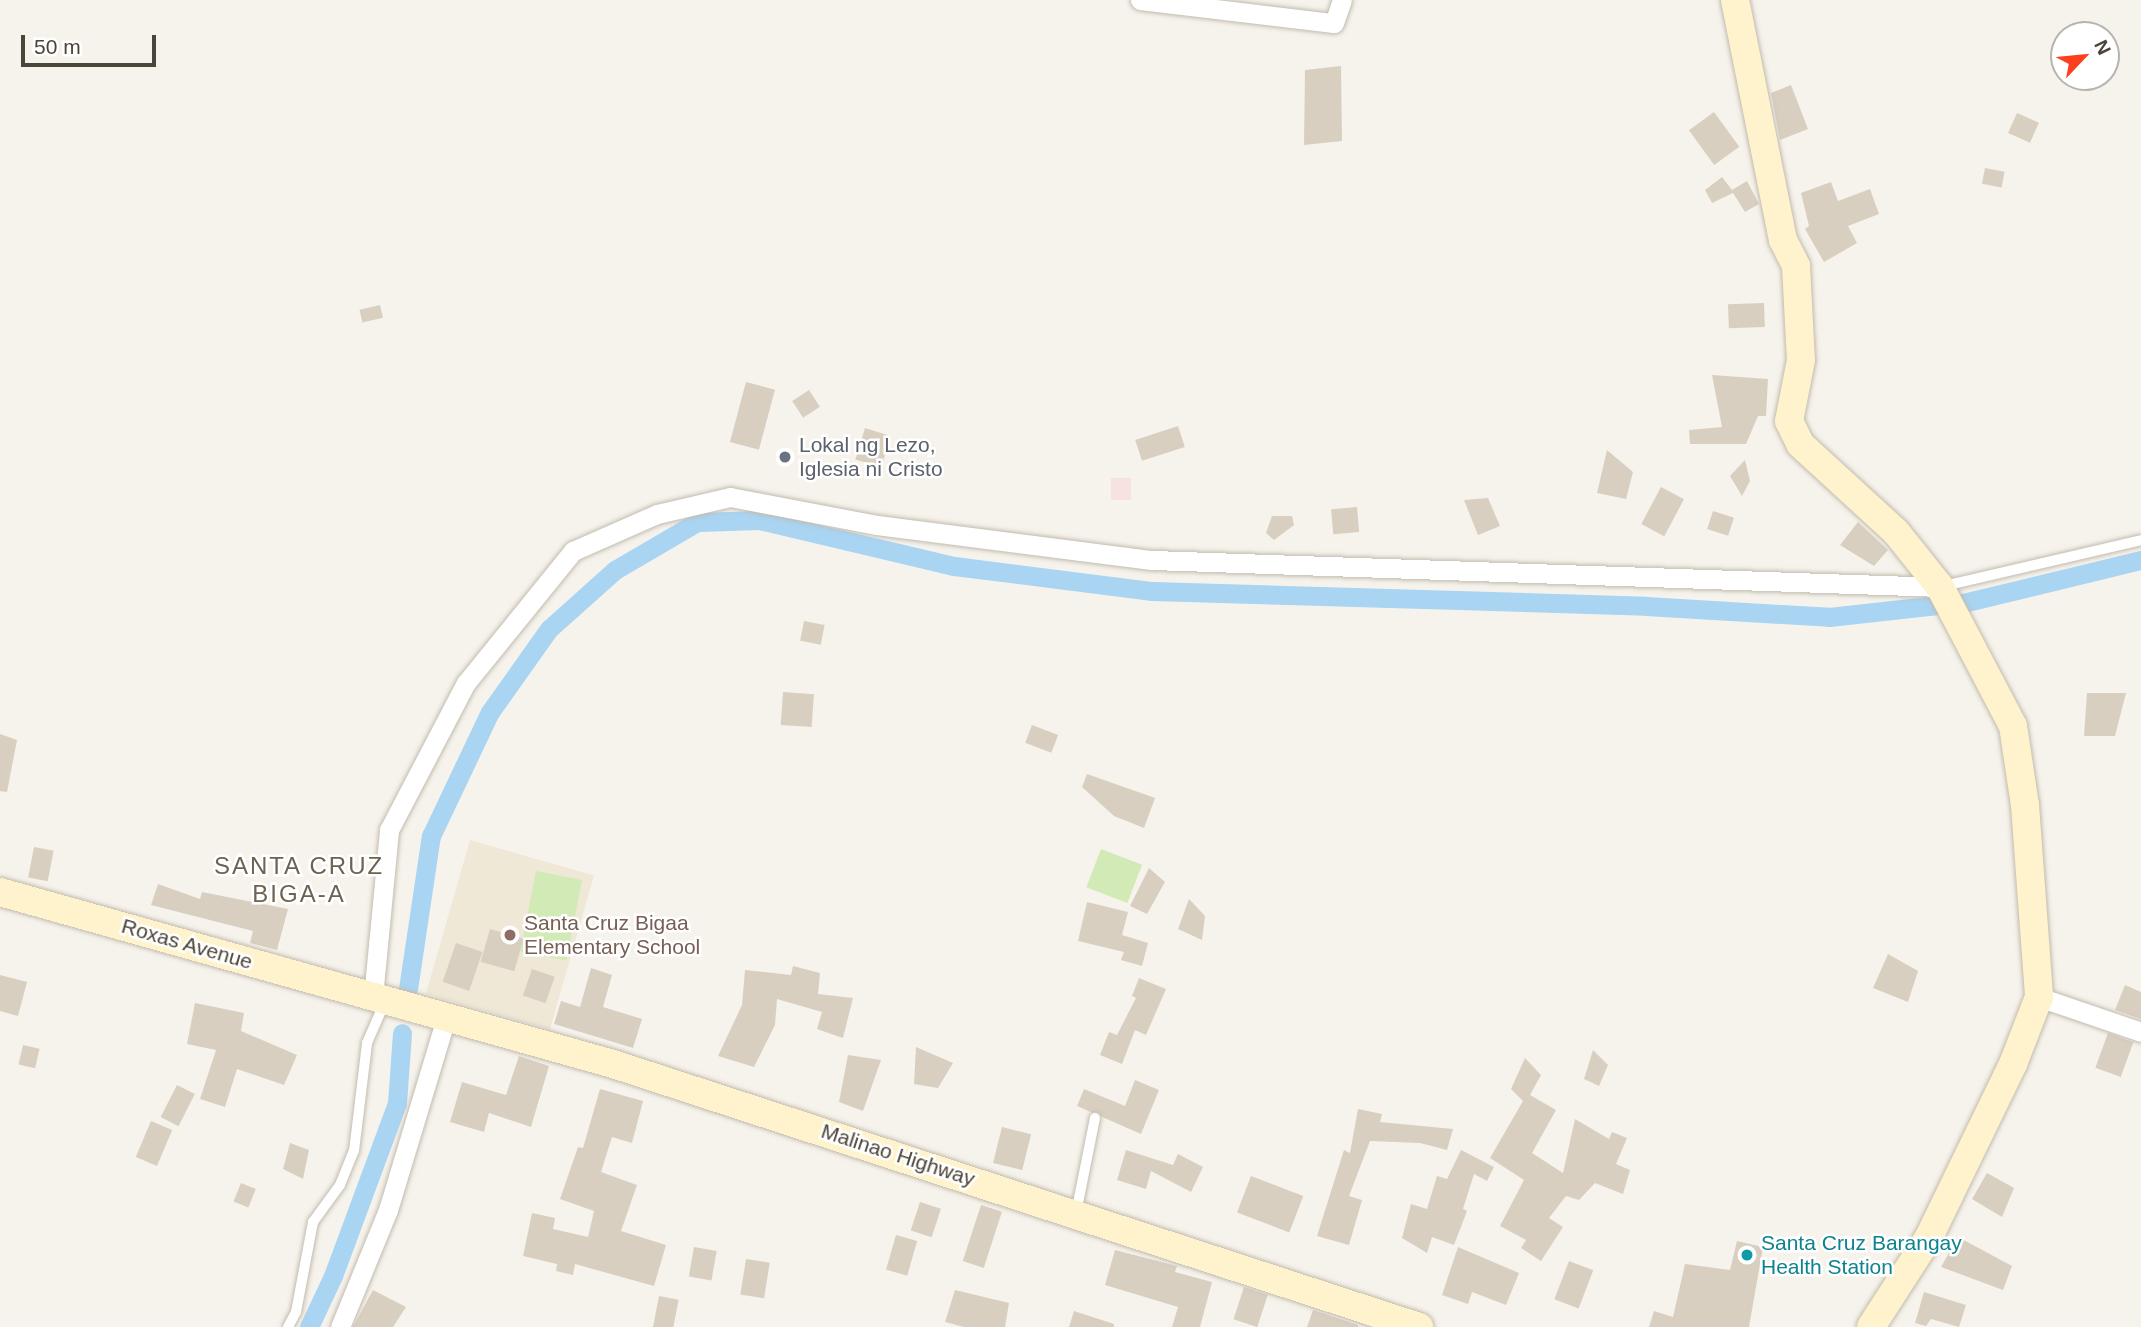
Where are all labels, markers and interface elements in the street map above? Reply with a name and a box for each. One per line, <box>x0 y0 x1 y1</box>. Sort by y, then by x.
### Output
scale bar <box>24 21 159 65</box>
north arrow <box>2050 21 2120 91</box>
text: 50 m <box>34 35 81 58</box>
text: N <box>2090 37 2115 58</box>
place label: Lokal ng Lezo, Iglesia ni Cristo <box>799 432 943 482</box>
marker: Lokal ng Lezo, Iglesia ni Cristo <box>777 449 793 465</box>
district label: SANTA CRUZ BIGA-A <box>214 852 384 908</box>
place label: Santa Cruz Bigaa Elementary School <box>524 910 700 960</box>
street label: Roxas Avenue <box>118 913 256 975</box>
marker: Santa Cruz Bigaa Elementary School <box>502 927 518 943</box>
street label: Malinao Highway <box>818 1118 978 1192</box>
place label: Santa Cruz Barangay Health Station <box>1761 1230 1962 1280</box>
marker: Santa Cruz Barangay Health Station <box>1739 1247 1755 1263</box>

